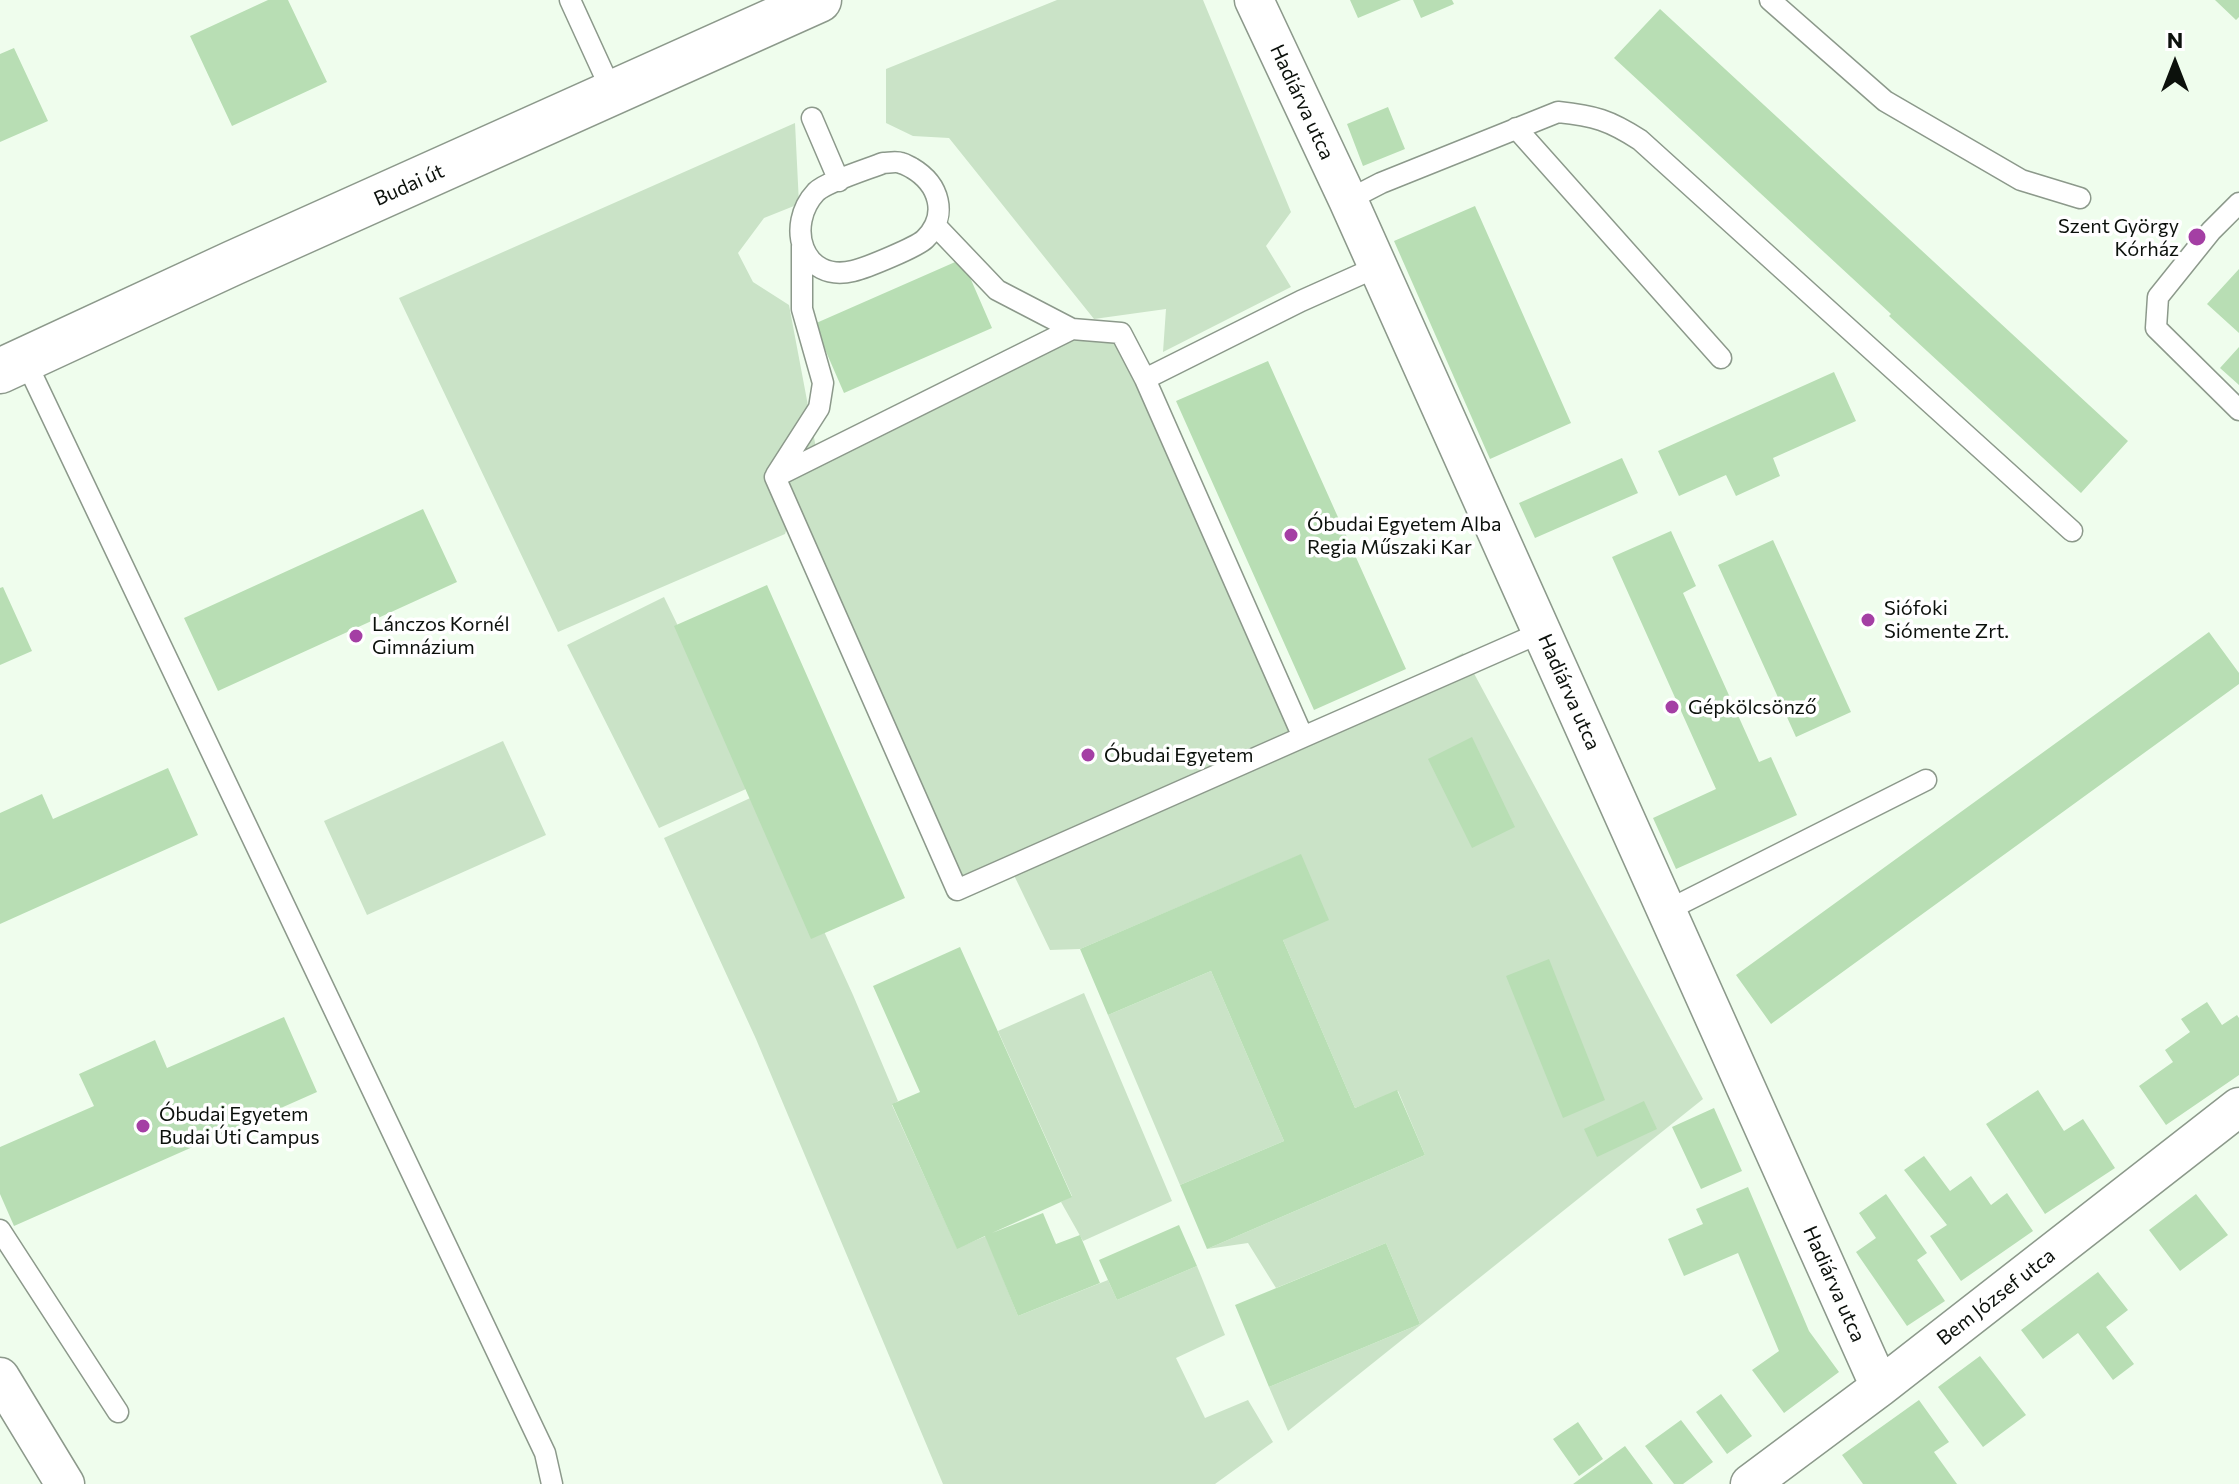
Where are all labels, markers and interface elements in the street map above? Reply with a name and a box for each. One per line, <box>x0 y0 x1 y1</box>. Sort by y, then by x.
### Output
north arrow <box>2135 24 2215 104</box>
text: N <box>2167 26 2183 53</box>
street label: Hadiárva utca <box>1265 41 1339 163</box>
street label: Budai út <box>370 159 448 211</box>
place label: Szent György Kórház <box>2058 214 2179 261</box>
marker: Szent György Kórház <box>2186 226 2208 248</box>
place label: Óbudai Egyetem Alba Regia Műszaki Kar <box>1307 512 1501 559</box>
marker: Óbudai Egyetem Alba Regia Műszaki Kar <box>1282 526 1300 544</box>
place label: Siófoki Siómente Zrt. <box>1884 596 2009 643</box>
marker: Siófoki Siómente Zrt. <box>1859 611 1877 629</box>
place label: Lánczos Kornél Gimnázium <box>372 612 510 659</box>
marker: Lánczos Kornél Gimnázium <box>347 627 365 645</box>
street label: Hadiárva utca <box>1533 630 1605 754</box>
place label: Gépkölcsönző <box>1688 695 1817 719</box>
marker: Gépkölcsönző <box>1663 698 1681 716</box>
place label: Óbudai Egyetem <box>1104 743 1253 767</box>
marker: Óbudai Egyetem <box>1079 746 1097 764</box>
place label: Óbudai Egyetem Budai Úti Campus <box>159 1102 320 1149</box>
marker: Óbudai Egyetem Budai Úti Campus <box>134 1117 152 1135</box>
street label: Hadiárva utca <box>1798 1222 1870 1346</box>
street label: Bem József utca <box>1932 1243 2060 1351</box>

